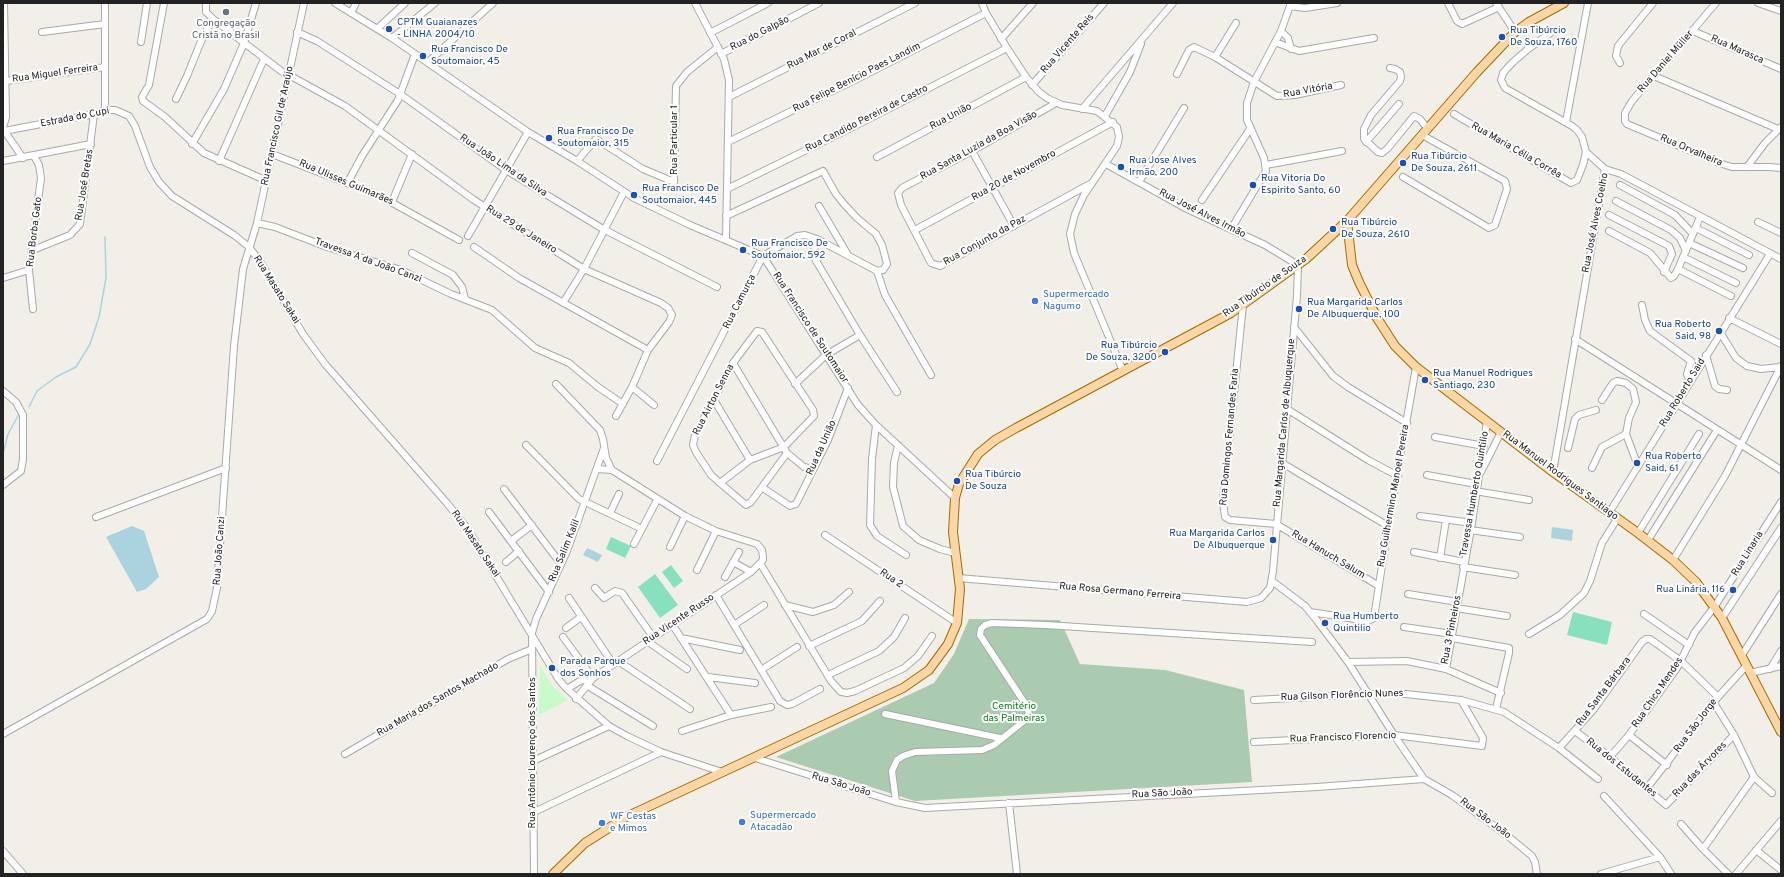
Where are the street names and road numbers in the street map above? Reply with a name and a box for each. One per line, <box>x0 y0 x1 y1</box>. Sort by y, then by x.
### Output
street label: Rua Vicente Reis <box>1039 12 1097 76</box>
street label: Rua do Galpão <box>728 14 792 54</box>
street label: Rua Mar de Coral <box>785 27 859 73</box>
street label: Rua Daniel Müller <box>1636 28 1696 96</box>
street label: Rua Marasca <box>1709 33 1765 67</box>
street label: Rua Felipe Benício Paes Landim <box>791 40 923 116</box>
street label: Rua Miguel Ferreira <box>11 62 99 86</box>
street label: Rua Francisco Gil de Araújo <box>259 65 297 187</box>
street label: Rua Vitória <box>1282 81 1334 101</box>
street label: Rua Candido Pereira de Castro <box>804 83 930 155</box>
street label: Rua União <box>928 101 974 133</box>
street label: Estrada do Cupi <box>39 105 111 131</box>
street label: Rua Particular 1 <box>669 105 681 175</box>
street label: Rua Santa Luzia da Boa Visão <box>918 109 1040 183</box>
street label: Rua Maria Célia Corrêa <box>1469 120 1563 182</box>
street label: Rua João Lima da Silva <box>457 132 549 200</box>
street label: Rua Orvalheira <box>1658 132 1724 170</box>
street label: Rua José Bretas <box>73 148 97 222</box>
street label: Rua 20 de Novembro <box>970 148 1058 204</box>
street label: Rua Ulisses Guimarães <box>297 158 395 208</box>
street label: Rua José Alves Coelho <box>1580 172 1612 274</box>
street label: Rua José Alves Irmão <box>1157 187 1247 241</box>
street label: Rua Borba Gato <box>25 196 45 268</box>
street label: Rua 29 de Janeiro <box>483 203 559 257</box>
street label: Rua Conjunto da Paz <box>942 213 1028 269</box>
street label: Travessa A da João Canzi <box>313 236 423 286</box>
street label: Rua Masato Sakai <box>250 254 302 326</box>
street label: Rua Tibúrcio de Souza <box>1221 254 1309 320</box>
street label: Rua Francisco de Soutomaior <box>770 270 850 386</box>
street label: Rua Camurça <box>721 273 759 331</box>
street label: Rua Margarida Carlos de Albuquerque <box>1272 338 1298 508</box>
street label: Rua Roberto Said <box>1658 356 1708 430</box>
street label: Rua Airton Senna <box>691 362 737 438</box>
street label: Rua Domingos Fernandes Faria <box>1218 368 1242 506</box>
street label: Rua da União <box>805 419 839 477</box>
street label: Rua Guilhermino Manoel Pereira <box>1376 424 1412 568</box>
street label: Rua Manuel Rodrigues Santiago <box>1500 429 1620 523</box>
street label: Travessa Humberto Quintilio <box>1458 430 1492 558</box>
street label: Rua Masato Sakai <box>448 508 502 580</box>
street label: Rua João Canzi <box>212 516 228 586</box>
street label: Rua Salim Kalil <box>547 518 583 584</box>
street label: Rua Hanuch Salum <box>1289 528 1367 582</box>
street label: Rua Linaria <box>1729 529 1767 579</box>
street label: Rua 2 <box>877 567 905 591</box>
street label: Rua Rosa Germano Ferreira <box>1059 581 1181 603</box>
street label: Rua Vicente Russo <box>641 592 717 648</box>
street label: Rua 3 Pinheiros <box>1439 594 1465 666</box>
street label: Rua Santa Bárbara <box>1574 655 1634 729</box>
street label: Rua Chico Mendes <box>1630 656 1686 730</box>
street label: Rua Maria dos Santos Machado <box>375 660 501 740</box>
street label: Rua Antônio Lourenço dos Santos <box>527 677 539 829</box>
street label: Rua Gilson Florêncio Nunes <box>1280 688 1404 704</box>
street label: Rua São Jorge <box>1672 697 1720 755</box>
street label: Rua Francisco Florencio <box>1290 730 1396 746</box>
street label: Rua dos Estudantes <box>1583 736 1659 800</box>
street label: Rua das Árvores <box>1670 740 1730 800</box>
street label: Rua São João <box>810 770 872 800</box>
street label: Rua São João <box>1131 786 1193 802</box>
street label: Rua São João <box>1457 796 1513 842</box>

